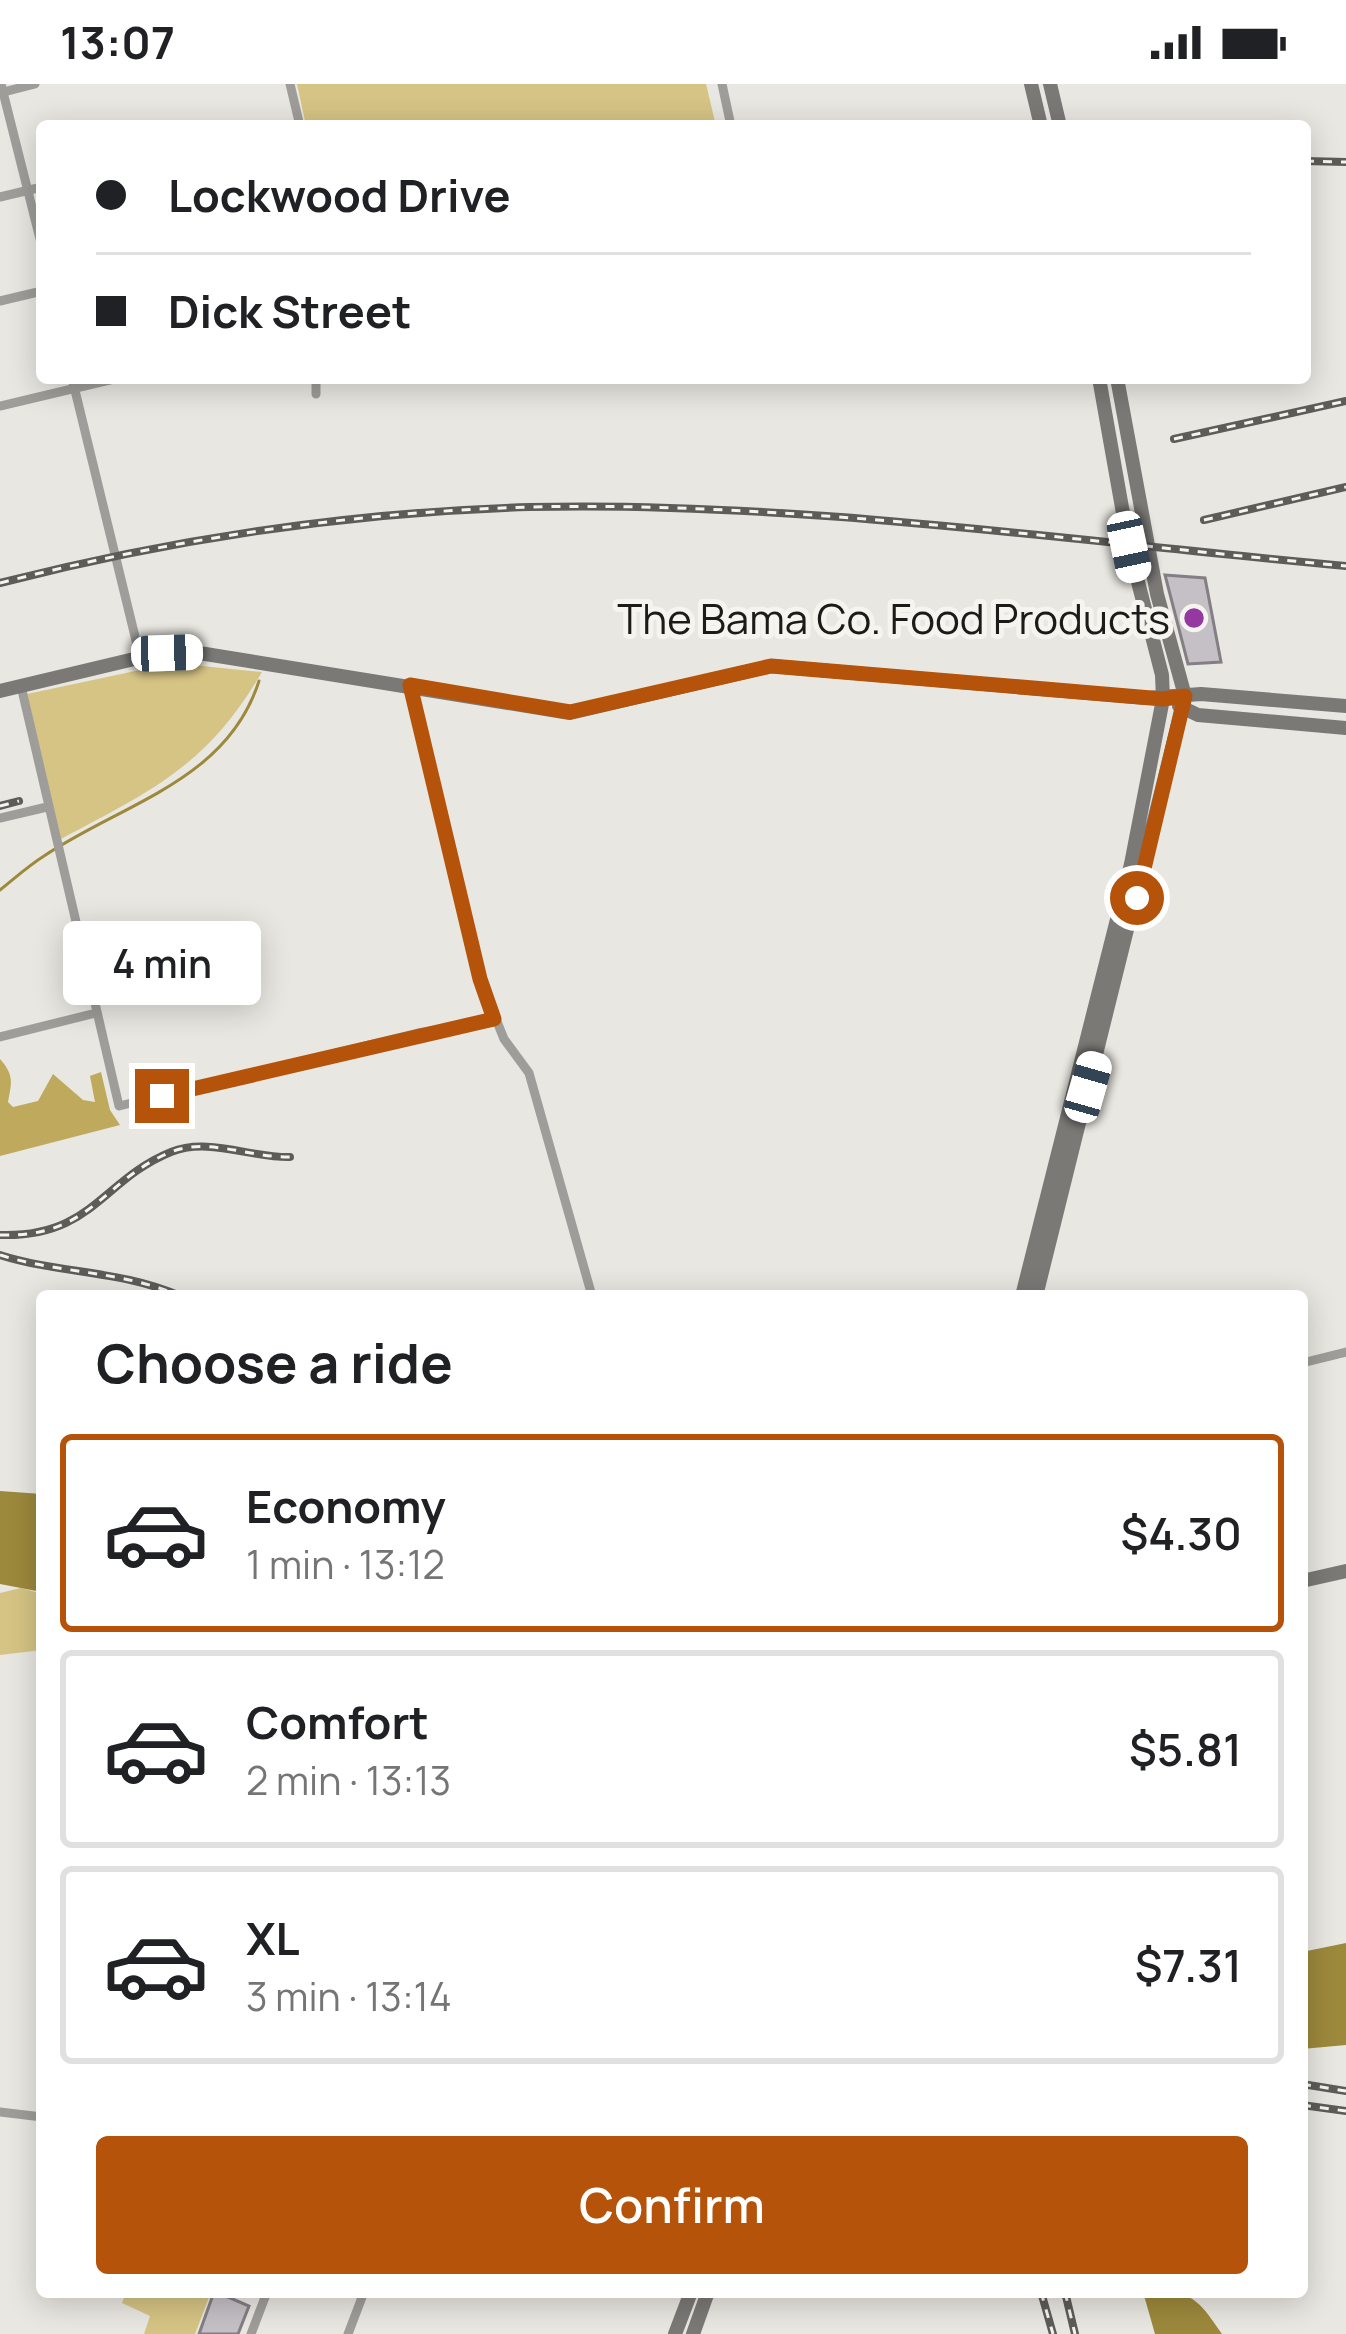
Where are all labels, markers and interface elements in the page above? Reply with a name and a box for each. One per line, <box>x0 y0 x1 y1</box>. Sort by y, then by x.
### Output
text: 13:07 <box>60 11 175 73</box>
text: Lockwood Drive <box>168 164 511 226</box>
text: Dick Street <box>168 280 412 342</box>
car <box>1104 508 1154 586</box>
place label: The Bama Co. Food Products <box>617 589 1170 647</box>
marker: The Bama Co. Food Products <box>1181 605 1207 631</box>
car <box>130 634 204 672</box>
route start <box>1110 871 1164 925</box>
callout: 4 min <box>63 922 261 1006</box>
text: 4 min <box>112 936 212 990</box>
car <box>1061 1047 1115 1127</box>
route end <box>135 1069 189 1123</box>
text: Choose a ride <box>96 1325 453 1399</box>
text: Economy <box>246 1475 446 1537</box>
icon: car <box>102 1479 210 1587</box>
text: $4.30 <box>1121 1502 1242 1564</box>
text: 1 min · 13:12 <box>246 1537 445 1591</box>
text: Comfort <box>246 1691 429 1753</box>
icon: car <box>102 1695 210 1803</box>
text: $5.81 <box>1129 1718 1242 1780</box>
text: 2 min · 13:13 <box>246 1753 451 1807</box>
text: XL <box>246 1907 300 1969</box>
icon: car <box>102 1911 210 2019</box>
text: $7.31 <box>1135 1934 1242 1996</box>
text: 3 min · 13:14 <box>246 1969 452 2023</box>
button: Confirm <box>96 2136 1248 2274</box>

